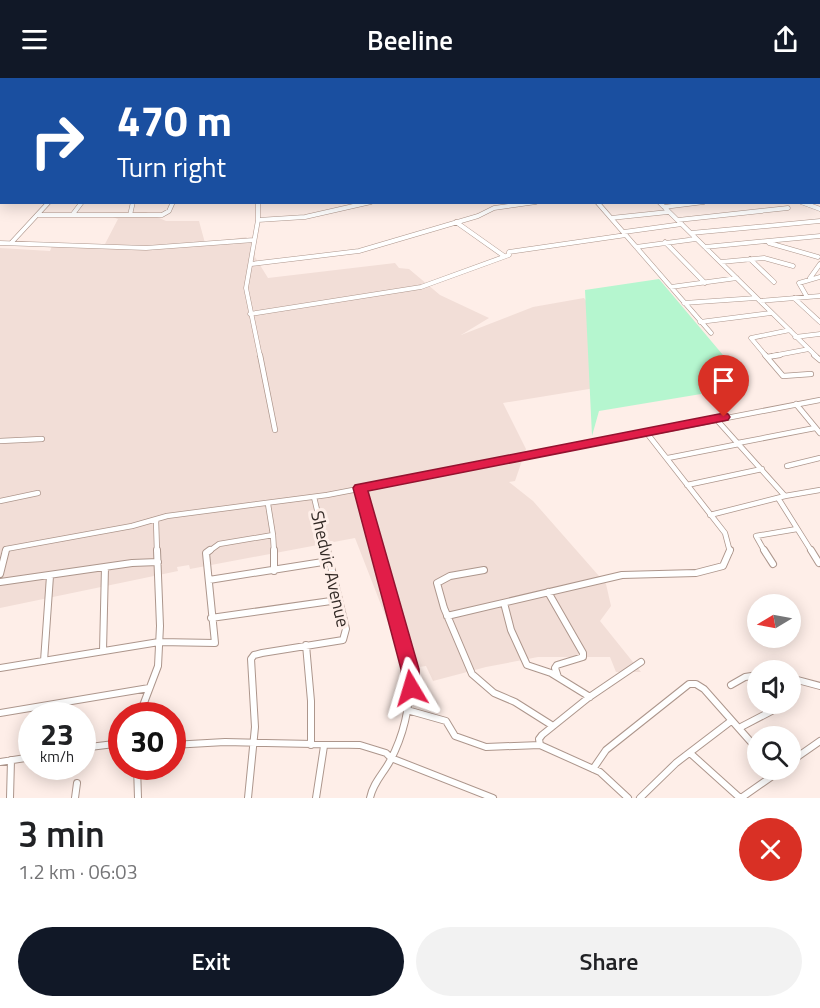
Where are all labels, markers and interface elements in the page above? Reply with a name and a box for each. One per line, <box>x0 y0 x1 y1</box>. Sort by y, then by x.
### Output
text: Beeline <box>367 19 453 60</box>
icon: menu <box>18 23 51 56</box>
icon: share <box>769 23 802 56</box>
text: 470 m <box>117 88 232 152</box>
icon: right <box>18 102 96 180</box>
text: Turn right <box>117 146 226 187</box>
pin <box>698 355 749 417</box>
icon: arrive <box>707 364 740 397</box>
street label: Shedvic Avenue <box>304 508 357 630</box>
north arrow <box>747 594 801 648</box>
map controls <box>747 594 801 780</box>
position arrow <box>379 656 443 720</box>
button: sound <box>747 660 801 714</box>
speed limit sign: 30 <box>108 702 186 780</box>
text: 23 <box>40 711 74 757</box>
button: search <box>747 726 801 780</box>
text: km/h <box>40 745 74 768</box>
text: 3 min <box>18 806 105 861</box>
button: close <box>739 818 802 881</box>
text: 1.2 km · 06:03 <box>18 856 138 887</box>
button: Exit <box>18 927 404 996</box>
button: Share <box>416 927 802 996</box>

